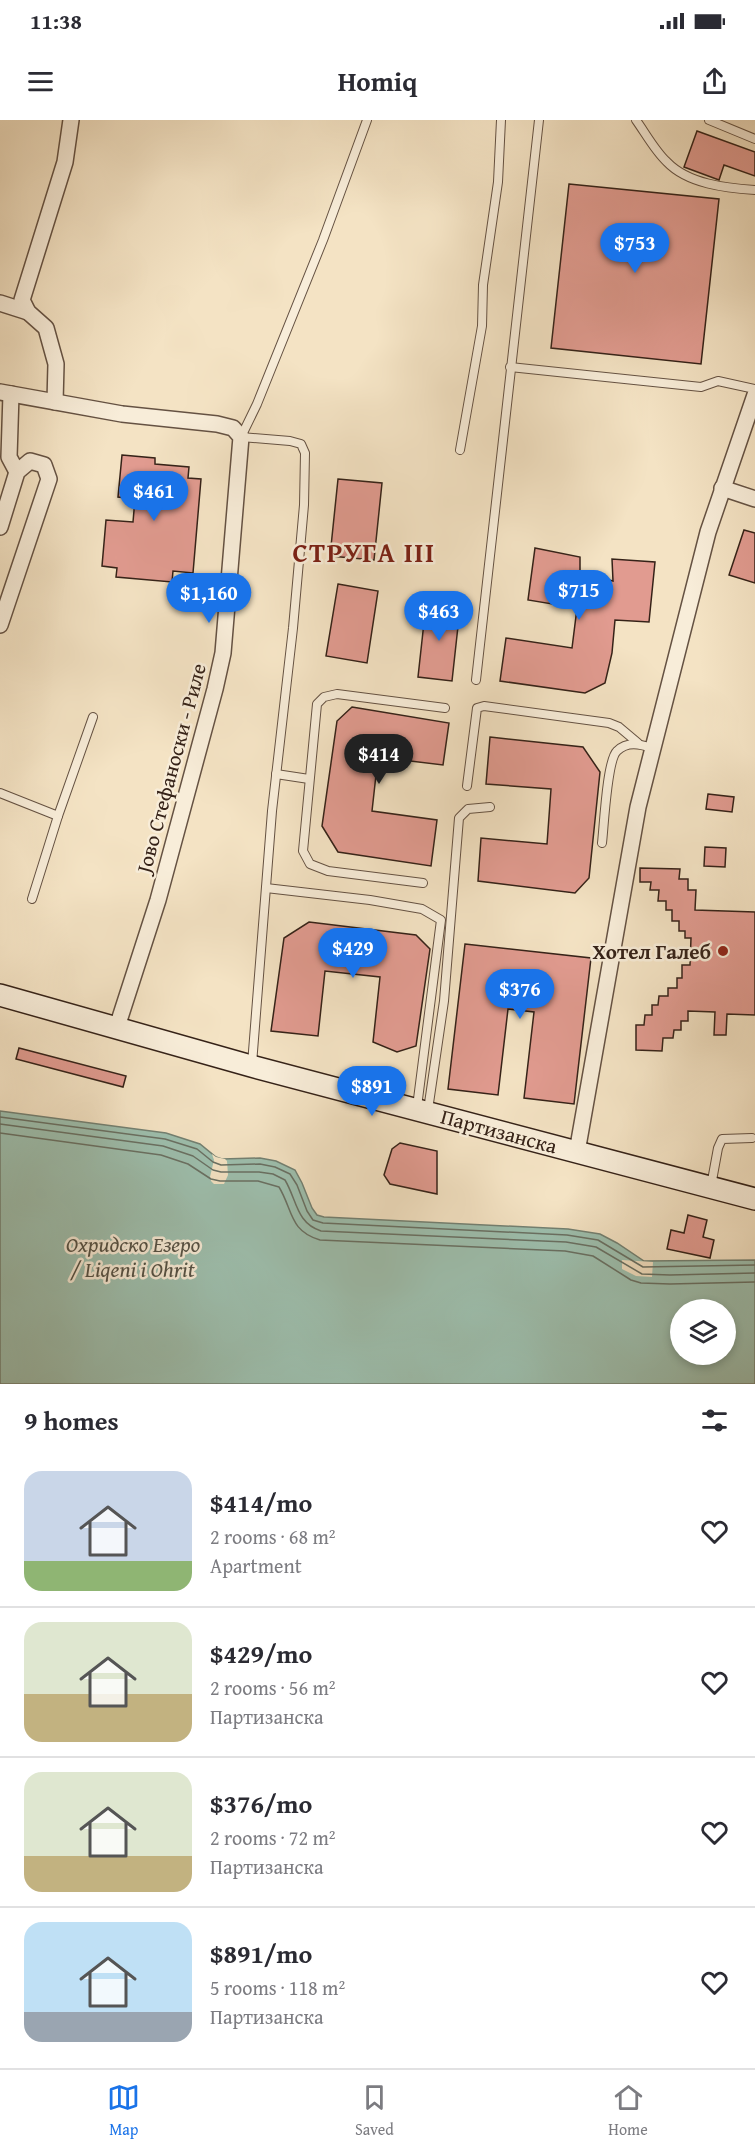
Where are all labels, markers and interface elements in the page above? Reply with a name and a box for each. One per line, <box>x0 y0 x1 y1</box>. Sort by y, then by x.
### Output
text: 11:38 <box>30 5 82 37</box>
text: Homiq <box>338 61 417 101</box>
icon: menu <box>24 65 57 98</box>
icon: share <box>698 65 731 98</box>
pin: $753 <box>599 223 671 274</box>
text: $753 <box>614 228 656 257</box>
pin: $461 <box>118 471 190 522</box>
text: $461 <box>133 476 175 505</box>
district label: СТРУГА III <box>293 532 436 572</box>
pin: $715 <box>543 570 615 621</box>
pin: $1,160 <box>160 573 258 624</box>
text: $715 <box>558 575 600 604</box>
text: $1,160 <box>180 578 238 607</box>
pin: $463 <box>403 591 475 642</box>
text: $463 <box>418 596 460 625</box>
street label: Јово Стефаноски - Риле <box>127 660 214 879</box>
pin: $414 <box>343 734 415 785</box>
text: $414 <box>358 739 400 768</box>
pin: $429 <box>317 928 389 979</box>
text: $429 <box>332 933 374 962</box>
place label: Хотел Галеб <box>592 936 711 967</box>
marker: Хотел Галеб <box>716 944 730 958</box>
pin: $376 <box>484 969 556 1020</box>
text: $376 <box>499 974 541 1003</box>
pin: $891 <box>336 1066 408 1117</box>
text: $891 <box>351 1071 393 1100</box>
street label: Партизанска <box>437 1101 561 1161</box>
water label: Охридско Езеро / Liqeni i Ohrit <box>66 1228 200 1285</box>
map controls <box>670 1299 736 1365</box>
button: layers <box>670 1299 736 1365</box>
text: 9 homes <box>24 1401 119 1440</box>
icon: filters <box>698 1404 731 1437</box>
text: $414/mo <box>210 1483 312 1522</box>
icon: home <box>72 1495 144 1567</box>
icon: heart <box>698 1515 731 1548</box>
text: 2 rooms · 68 m² <box>210 1522 336 1551</box>
text: Apartment <box>210 1551 302 1580</box>
text: $429/mo <box>210 1634 312 1673</box>
icon: home <box>72 1646 144 1718</box>
icon: heart <box>698 1666 731 1699</box>
text: 2 rooms · 56 m² <box>210 1673 336 1702</box>
text: Партизанска <box>210 1702 323 1731</box>
text: $376/mo <box>210 1784 312 1823</box>
icon: home <box>72 1796 144 1868</box>
icon: heart <box>698 1816 731 1849</box>
text: 2 rooms · 72 m² <box>210 1823 336 1852</box>
text: Партизанска <box>210 1852 323 1881</box>
text: $891/mo <box>210 1934 312 1973</box>
icon: home <box>72 1946 144 2018</box>
icon: heart <box>698 1966 731 1999</box>
text: 5 rooms · 118 m² <box>210 1973 345 2002</box>
text: Партизанска <box>210 2002 323 2031</box>
tab: Map <box>107 2081 140 2141</box>
tab: Saved <box>355 2081 394 2141</box>
tab: Home <box>608 2081 648 2141</box>

